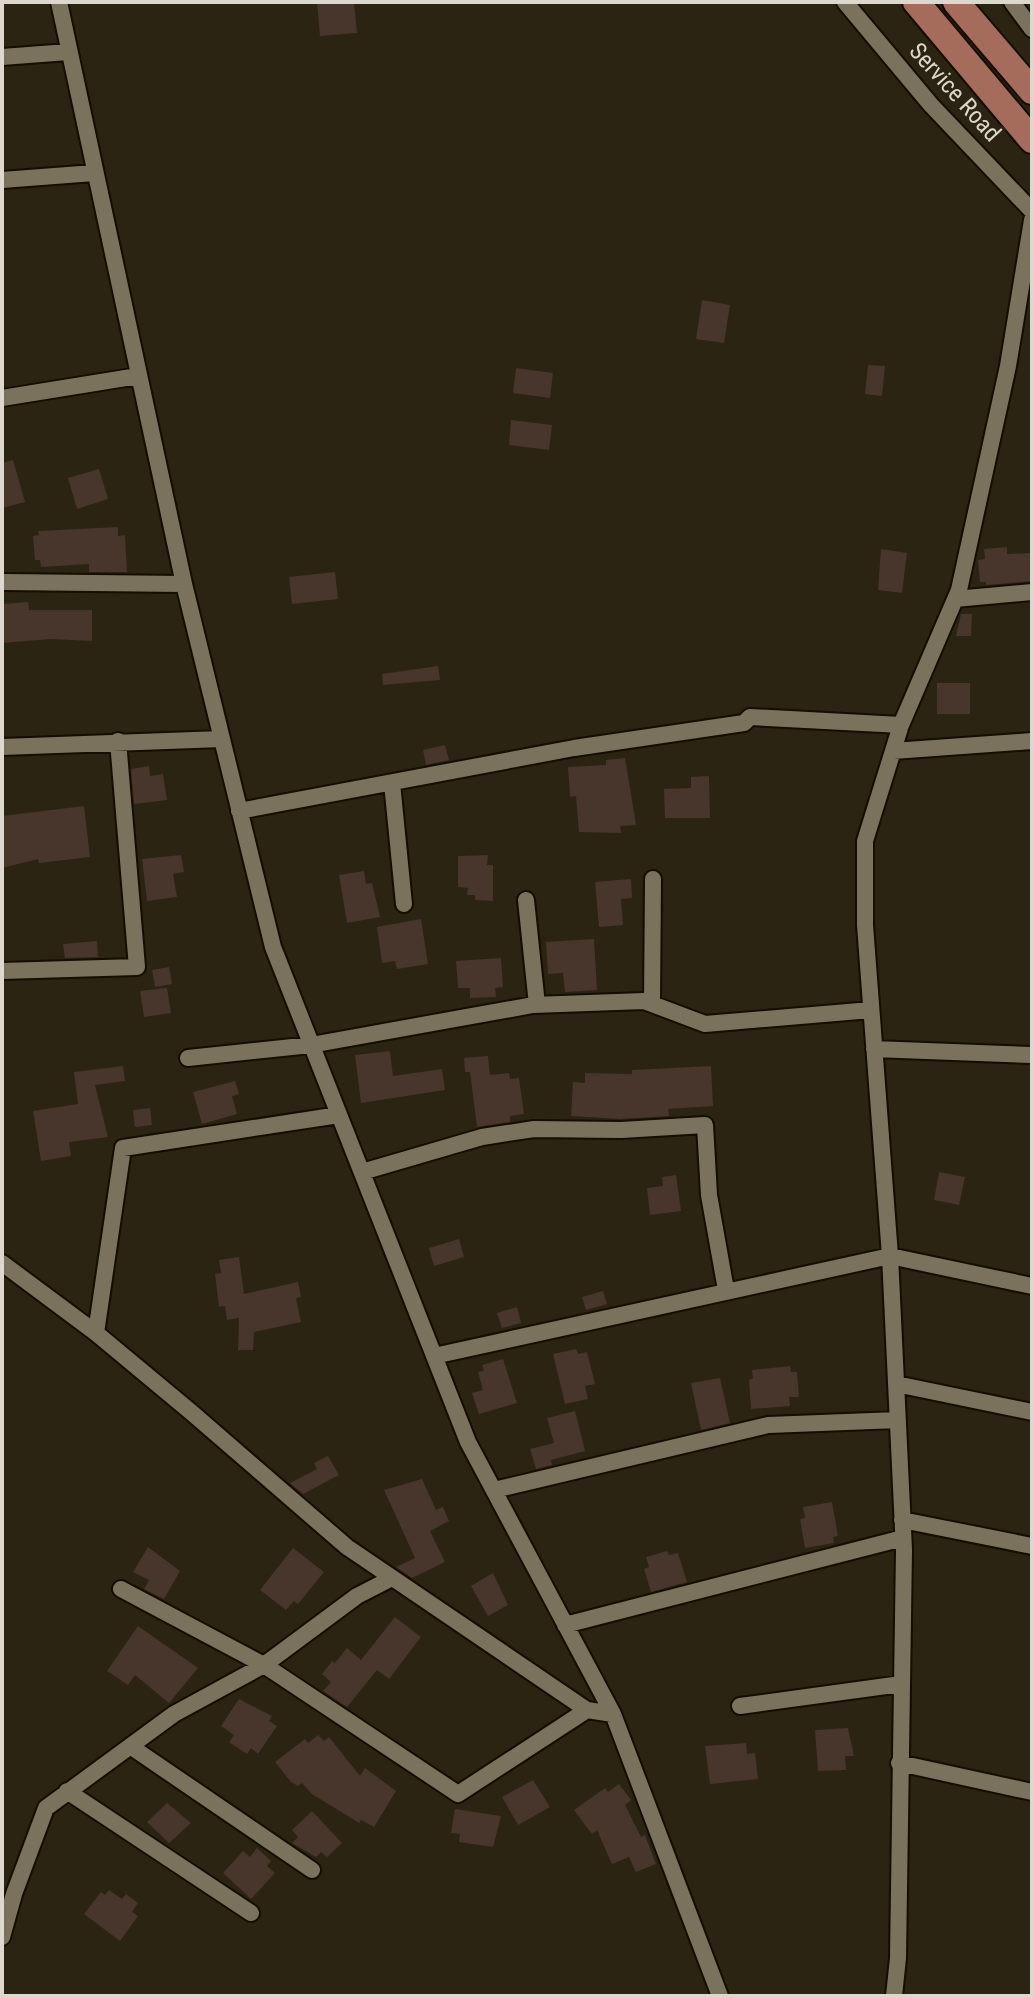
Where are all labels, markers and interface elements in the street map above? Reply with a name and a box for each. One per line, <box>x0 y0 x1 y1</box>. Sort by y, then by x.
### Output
street label: Service Road <box>903 37 1007 147</box>

